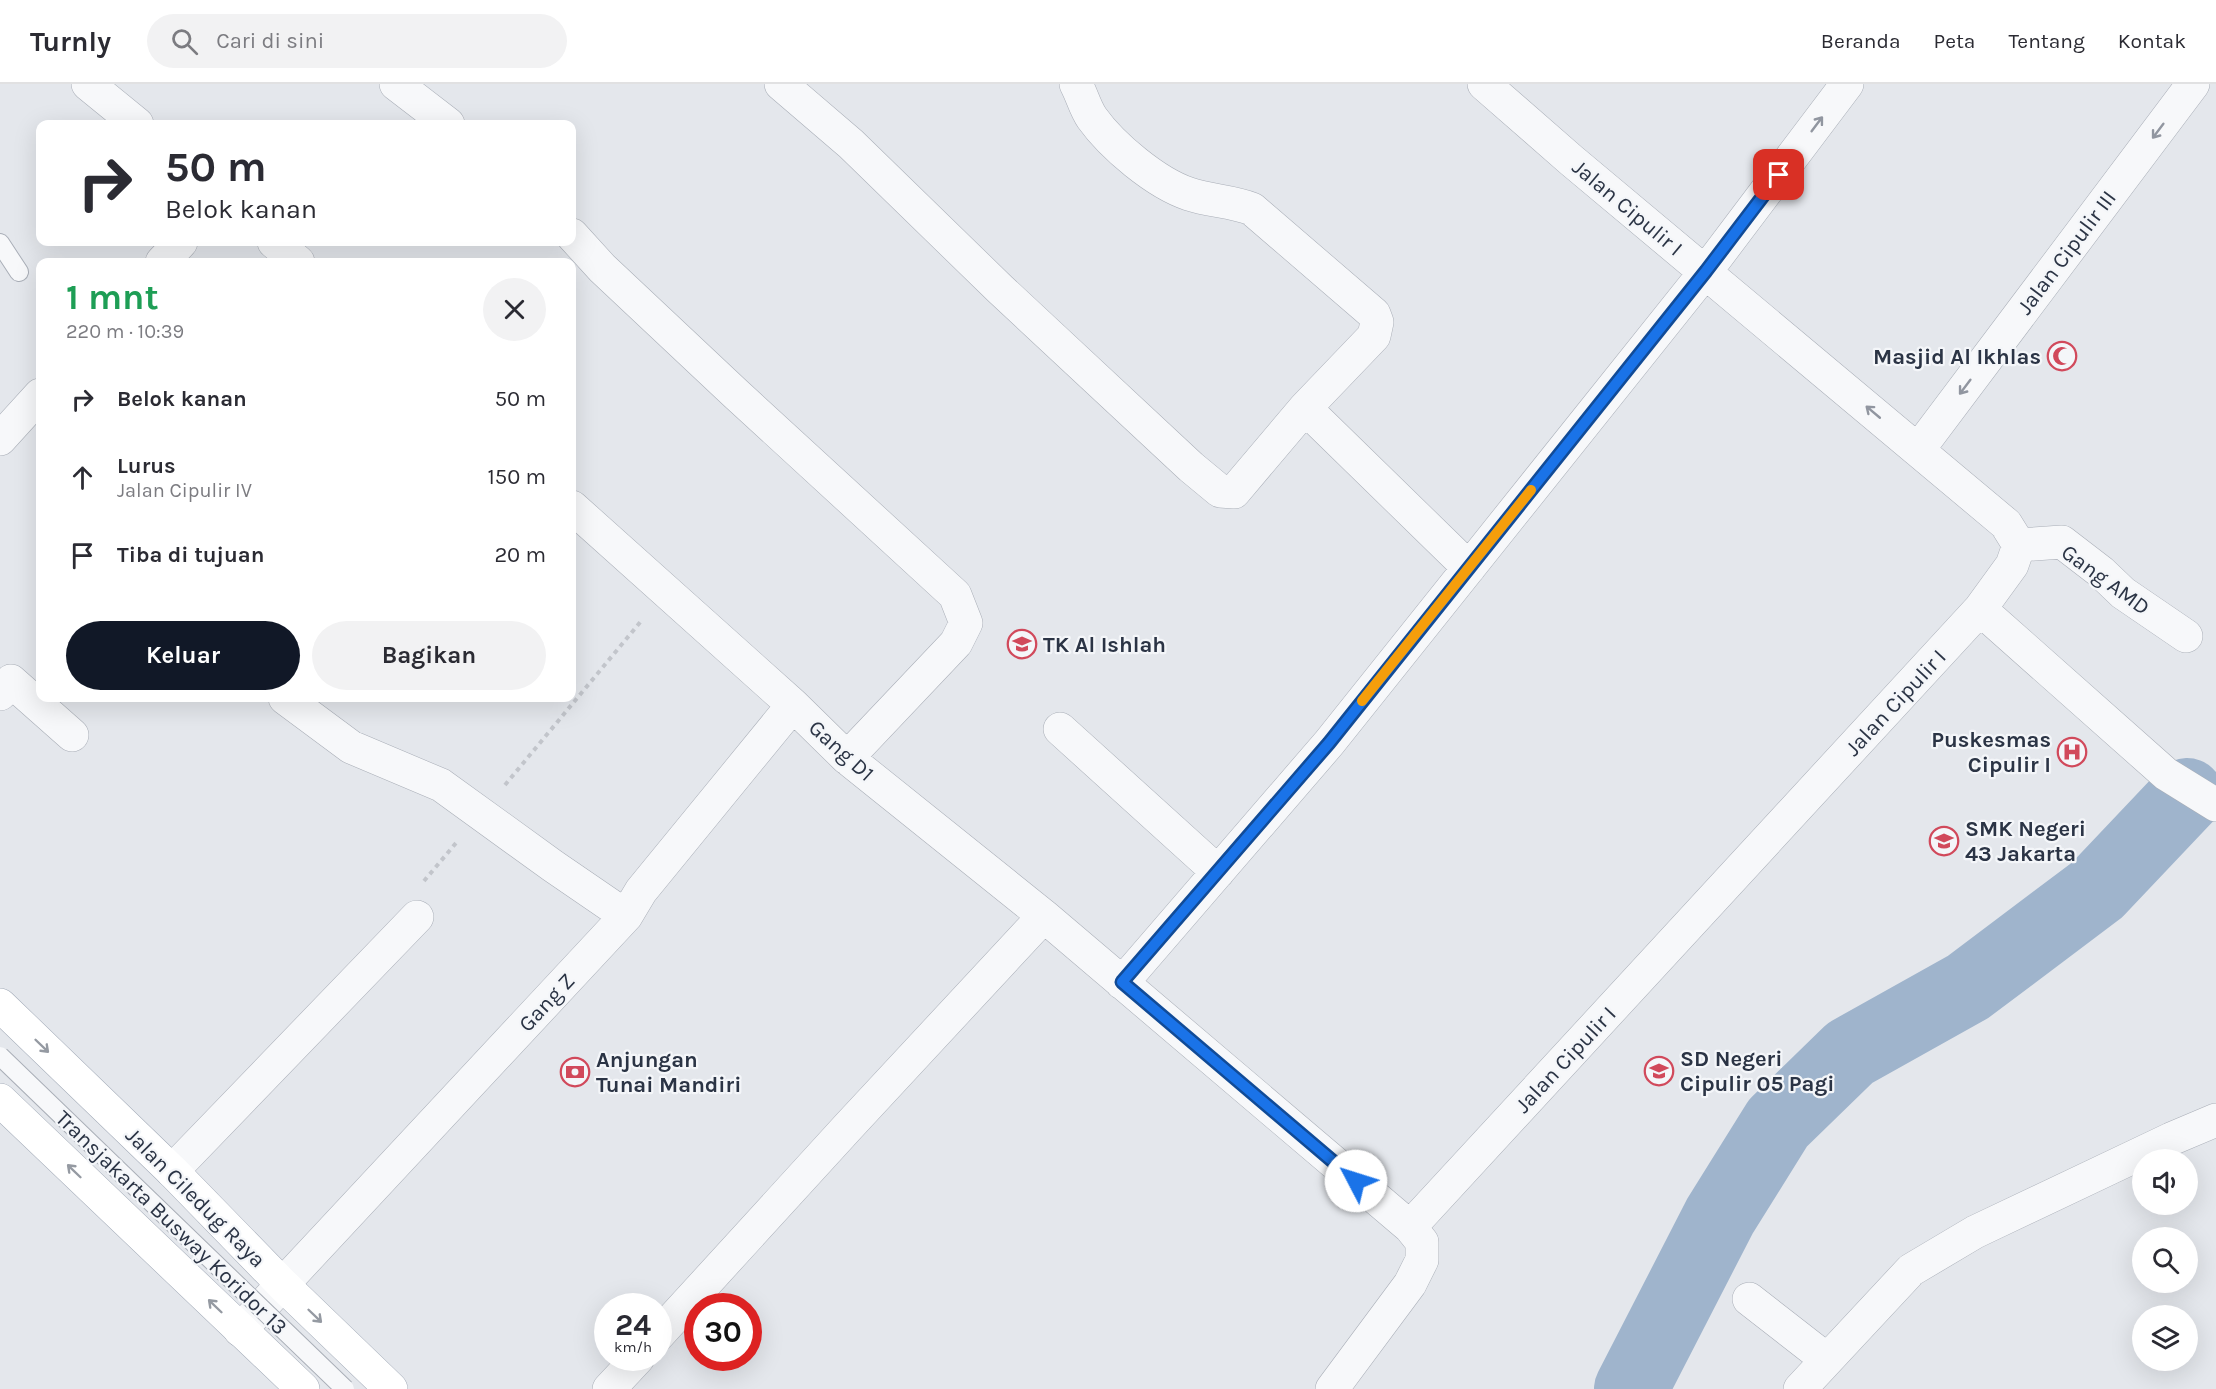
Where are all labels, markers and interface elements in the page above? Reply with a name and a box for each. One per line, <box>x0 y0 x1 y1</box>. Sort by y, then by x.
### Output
search box <box>147 14 567 68</box>
text: Turnly <box>30 25 111 58</box>
icon: search <box>168 25 201 58</box>
text: Cari di sini <box>216 28 324 54</box>
text: Beranda <box>1821 29 1901 53</box>
text: Peta <box>1934 29 1975 53</box>
text: Tentang <box>2008 29 2085 53</box>
text: Kontak <box>2118 29 2186 53</box>
one-way arrow <box>1811 116 1824 132</box>
one-way arrow <box>2151 122 2164 138</box>
text: 50 m <box>165 142 267 192</box>
icon: right <box>66 144 144 222</box>
pin <box>1753 149 1804 200</box>
street label: Jalan Cipulir I <box>1567 154 1688 261</box>
icon: arrive <box>1762 158 1795 191</box>
street label: Jalan Cipulir III <box>2012 186 2122 320</box>
text: Belok kanan <box>165 193 317 225</box>
text: 1 mnt <box>66 276 159 318</box>
button: close <box>483 278 546 341</box>
text: 220 m · 10:39 <box>66 320 184 343</box>
mosque icon: Masjid Al Ikhlas <box>2046 340 2078 372</box>
place label: Masjid Al Ikhlas <box>1873 344 2041 370</box>
one-way arrow <box>1958 379 1971 395</box>
icon: right <box>66 383 99 416</box>
text: Belok kanan <box>117 386 247 412</box>
text: 50 m <box>495 386 546 412</box>
one-way arrow <box>1866 405 1881 419</box>
text: Lurus <box>117 453 176 479</box>
icon: ahead <box>66 461 99 494</box>
text: 150 m <box>487 464 546 490</box>
text: Jalan Cipulir IV <box>117 479 252 502</box>
icon: arrive <box>66 539 99 572</box>
street label: Gang AMD <box>2056 539 2155 621</box>
text: Tiba di tujuan <box>117 542 264 568</box>
text: 20 m <box>494 542 546 568</box>
button: Keluar <box>66 621 300 690</box>
button: Bagikan <box>312 621 546 690</box>
school or university icon: TK Al Ishlah <box>1006 628 1038 660</box>
place label: TK Al Ishlah <box>1043 632 1166 658</box>
street label: Jalan Cipulir I <box>1840 644 1952 761</box>
street label: Gang D1 <box>803 715 879 787</box>
place label: Puskesmas Cipulir I <box>1931 727 2051 778</box>
hospital icon: Puskesmas Cipulir I <box>2056 736 2088 768</box>
place label: SMK Negeri 43 Jakarta <box>1965 816 2086 867</box>
school or university icon: SMK Negeri 43 Jakarta <box>1928 825 1960 857</box>
street label: Gang Z <box>513 968 580 1037</box>
street label: Jalan Cipulir I <box>1510 1001 1622 1118</box>
one-way arrow <box>34 1038 49 1053</box>
place label: SD Negeri Cipulir 05 Pagi <box>1680 1046 1834 1097</box>
place label: Anjungan Tunai Mandiri <box>596 1047 741 1098</box>
school or university icon: SD Negeri Cipulir 05 Pagi <box>1643 1055 1675 1087</box>
bank icon: Anjungan Tunai Mandiri <box>559 1056 591 1088</box>
street label: Transjakarta Busway Koridor 13 <box>50 1105 293 1340</box>
street label: Jalan Ciledug Raya <box>120 1122 271 1273</box>
position arrow <box>1324 1149 1388 1213</box>
map controls <box>2132 1149 2198 1371</box>
button: sound <box>2132 1149 2198 1215</box>
one-way arrow <box>66 1164 81 1178</box>
button: search <box>2132 1227 2198 1293</box>
speed limit sign: 30 <box>684 1293 762 1371</box>
one-way arrow <box>207 1299 222 1313</box>
button: layers <box>2132 1305 2198 1371</box>
text: 24 <box>615 1307 651 1343</box>
one-way arrow <box>307 1308 322 1323</box>
text: km/h <box>614 1338 652 1356</box>

